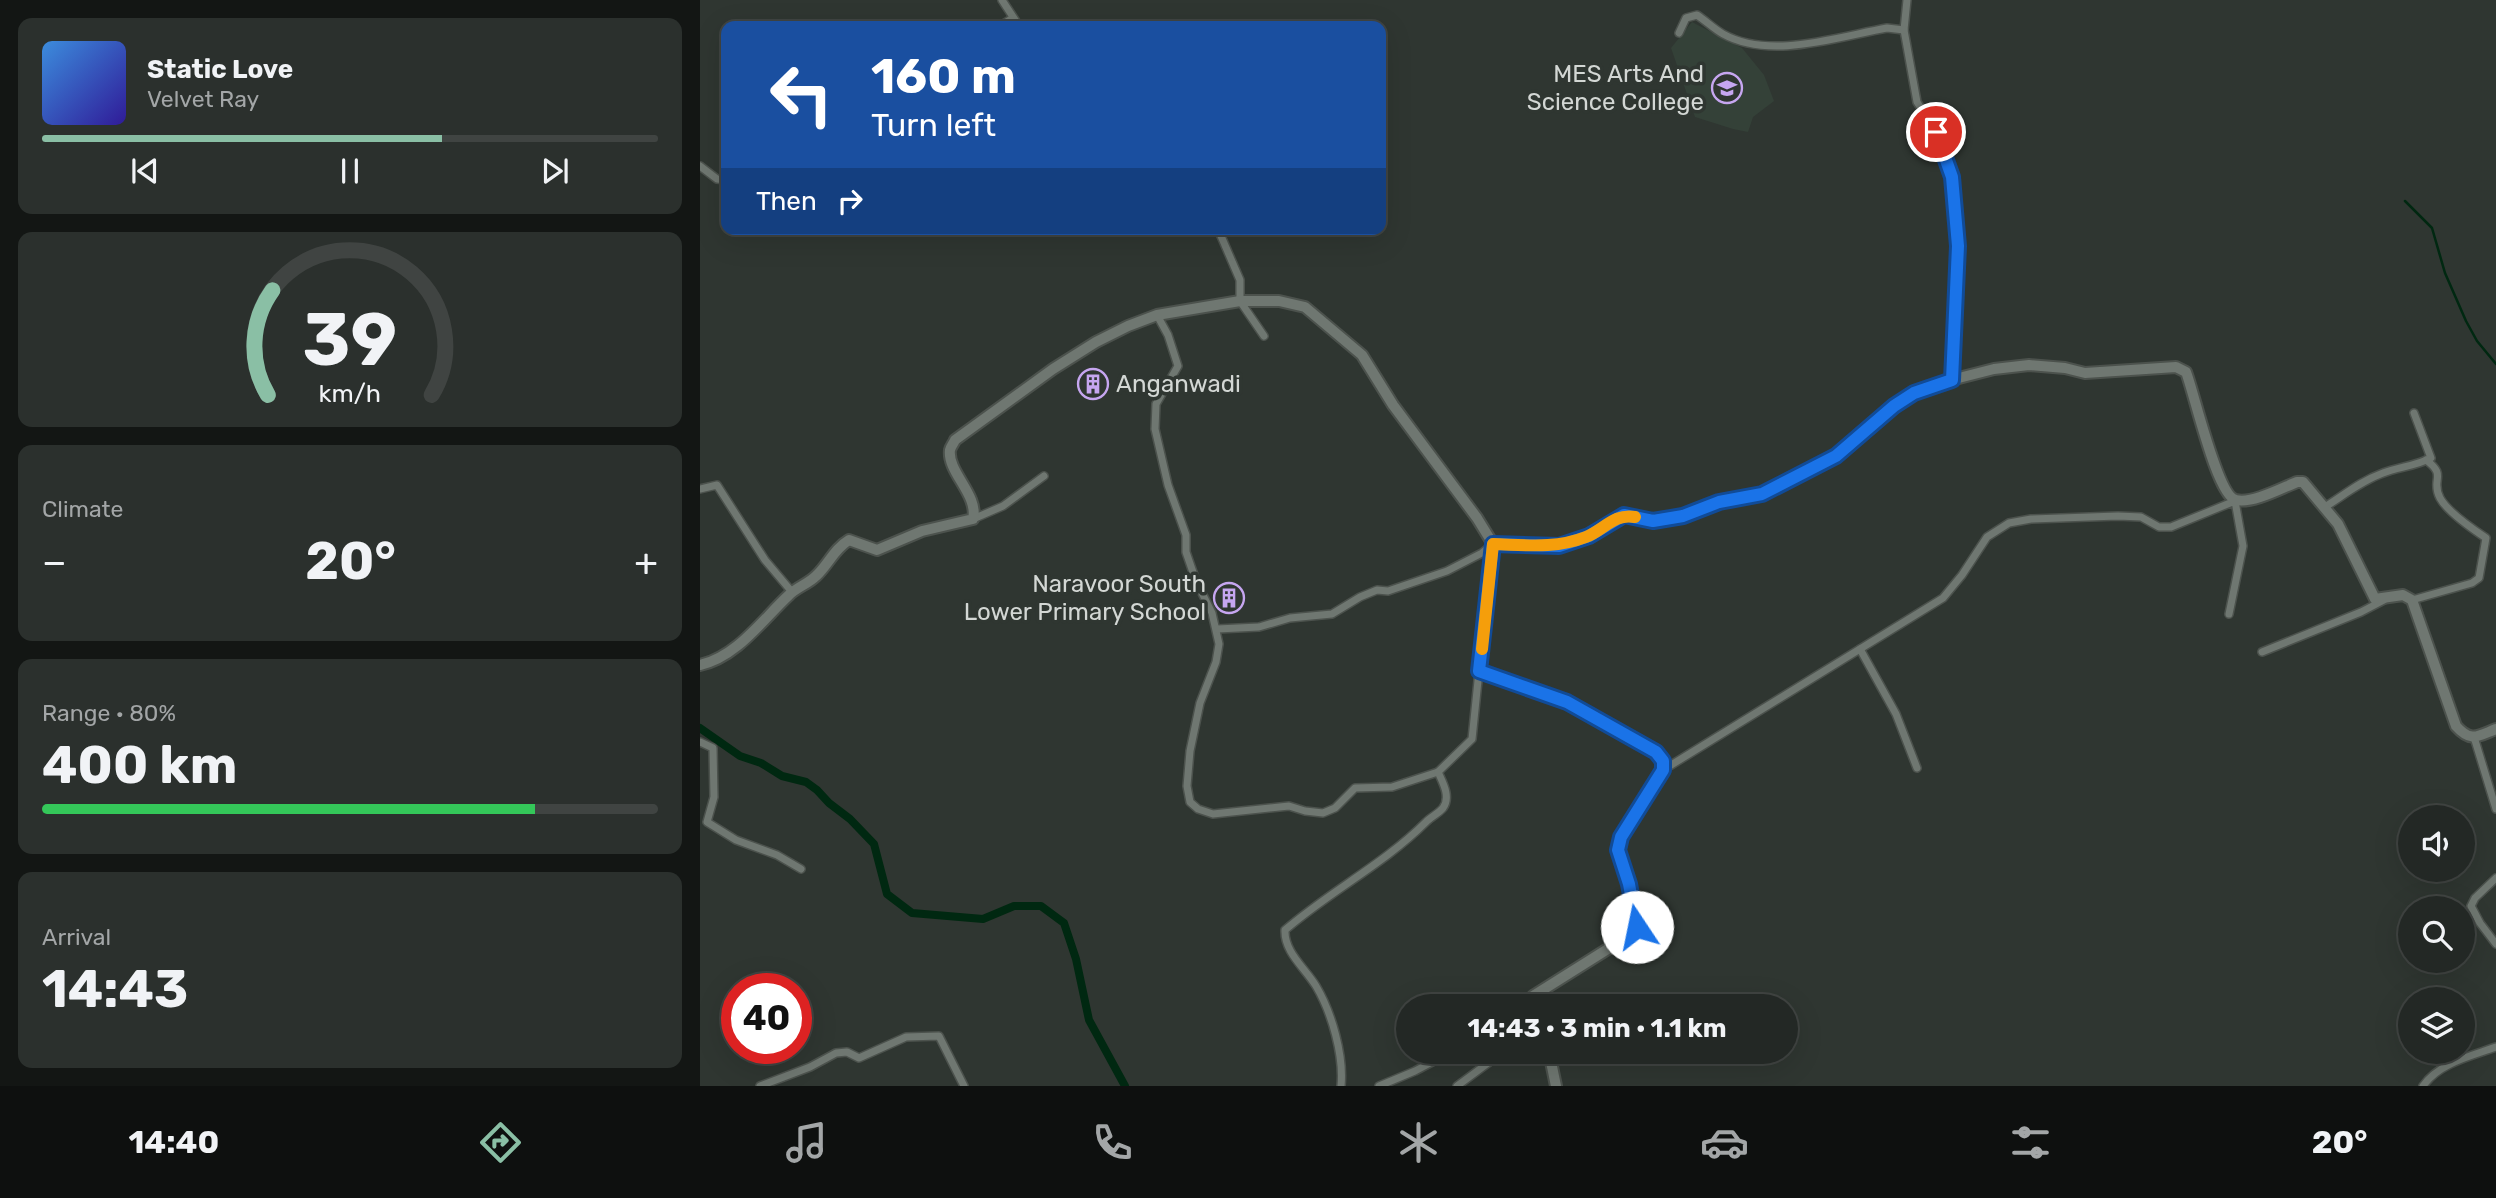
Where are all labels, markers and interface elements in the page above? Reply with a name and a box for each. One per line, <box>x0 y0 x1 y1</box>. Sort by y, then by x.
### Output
text: 160 m <box>871 47 1016 105</box>
icon: left <box>756 49 847 140</box>
text: Static Love <box>147 54 293 85</box>
place label: MES Arts And Science College <box>1527 60 1704 116</box>
school or university icon: MES Arts And Science College <box>1710 71 1744 105</box>
text: Velvet Ray <box>147 85 259 113</box>
pin <box>1906 102 1966 162</box>
text: Turn left <box>871 106 996 144</box>
icon: arrive <box>1917 113 1955 151</box>
icon: previous <box>126 152 164 190</box>
icon: pause <box>331 152 369 190</box>
icon: next <box>536 152 574 190</box>
icon: right <box>831 182 869 220</box>
text: Then <box>756 186 817 217</box>
text: 39 <box>303 298 397 384</box>
building icon: Anganwadi <box>1076 367 1110 401</box>
place label: Anganwadi <box>1116 370 1241 398</box>
text: km/h <box>319 379 381 408</box>
text: Climate <box>42 495 123 523</box>
text: 20° <box>305 530 396 592</box>
text: − <box>42 539 67 585</box>
text: + <box>634 539 658 585</box>
place label: Naravoor South Lower Primary School <box>964 570 1206 626</box>
building icon: Naravoor South Lower Primary School <box>1212 581 1246 615</box>
text: Range · 80% <box>42 699 176 727</box>
text: 400 km <box>42 734 237 796</box>
map controls <box>2398 805 2475 1064</box>
button: sound <box>2398 805 2475 882</box>
position arrow <box>1600 890 1674 964</box>
button: search <box>2398 896 2475 973</box>
text: Arrival <box>42 923 111 951</box>
text: 14:43 <box>42 958 188 1020</box>
speed limit sign: 40 <box>721 973 812 1064</box>
button: layers <box>2398 987 2475 1064</box>
text: 14:43 · 3 min · 1.1 km <box>1467 1013 1727 1044</box>
icon: directions <box>476 1118 525 1167</box>
icon: music <box>782 1118 831 1167</box>
icon: phone <box>1088 1118 1137 1167</box>
icon: climate <box>1394 1118 1443 1167</box>
icon: car <box>1700 1118 1749 1167</box>
icon: filters <box>2006 1118 2055 1167</box>
text: 14:40 <box>128 1123 219 1161</box>
text: 20° <box>2312 1123 2367 1161</box>

